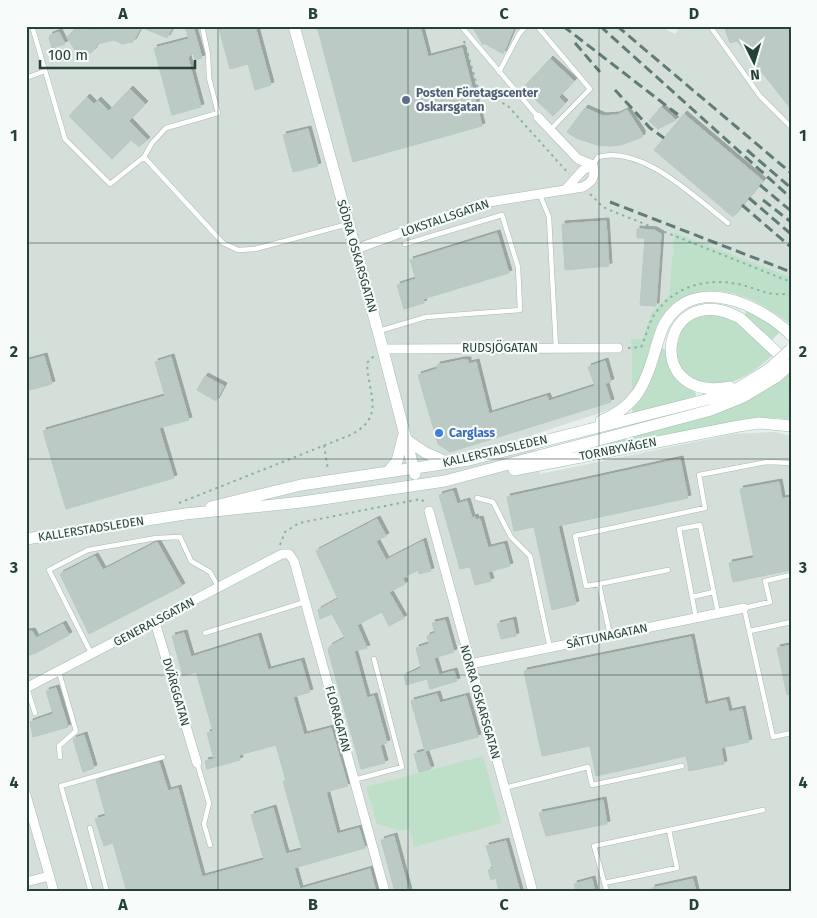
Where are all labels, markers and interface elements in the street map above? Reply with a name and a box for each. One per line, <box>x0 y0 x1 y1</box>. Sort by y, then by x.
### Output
text: A <box>117 4 128 23</box>
text: B <box>308 4 318 23</box>
text: C <box>499 4 509 23</box>
text: D <box>689 4 699 23</box>
scale bar <box>40 38 195 70</box>
north arrow <box>730 38 780 88</box>
text: 100 m <box>48 46 88 64</box>
text: N <box>750 66 760 83</box>
place label: Posten Företagscenter Oskarsgatan <box>416 86 538 114</box>
marker: Posten Företagscenter Oskarsgatan <box>400 94 412 106</box>
text: 1 <box>10 126 18 145</box>
text: 1 <box>799 126 807 145</box>
street label: LOKSTALLSGATAN <box>399 196 491 240</box>
street label: SÖDRA OSKARSGATAN <box>334 197 382 314</box>
street label: RUDSJÖGATAN <box>462 339 538 355</box>
text: 2 <box>10 342 18 361</box>
text: 2 <box>799 342 807 361</box>
place label: Carglass <box>449 426 495 440</box>
marker: Carglass <box>433 427 445 439</box>
street label: KALLERSTADSLEDEN <box>441 432 549 470</box>
street label: TORNBYVÄGEN <box>578 434 658 463</box>
street label: KALLERSTADSLEDEN <box>37 514 145 544</box>
text: 3 <box>9 558 18 577</box>
text: 3 <box>798 558 807 577</box>
street label: GENERALSGATAN <box>111 595 197 649</box>
street label: SÄTTUNAGATAN <box>565 620 649 651</box>
street label: NORRA OSKARSGATAN <box>457 643 503 761</box>
street label: DVÄRGGATAN <box>160 656 193 728</box>
street label: FLORAGATAN <box>322 684 354 754</box>
text: 4 <box>9 773 19 792</box>
text: 4 <box>798 773 808 792</box>
text: A <box>117 895 128 914</box>
text: B <box>308 895 318 914</box>
text: C <box>499 895 509 914</box>
text: D <box>689 895 699 914</box>

